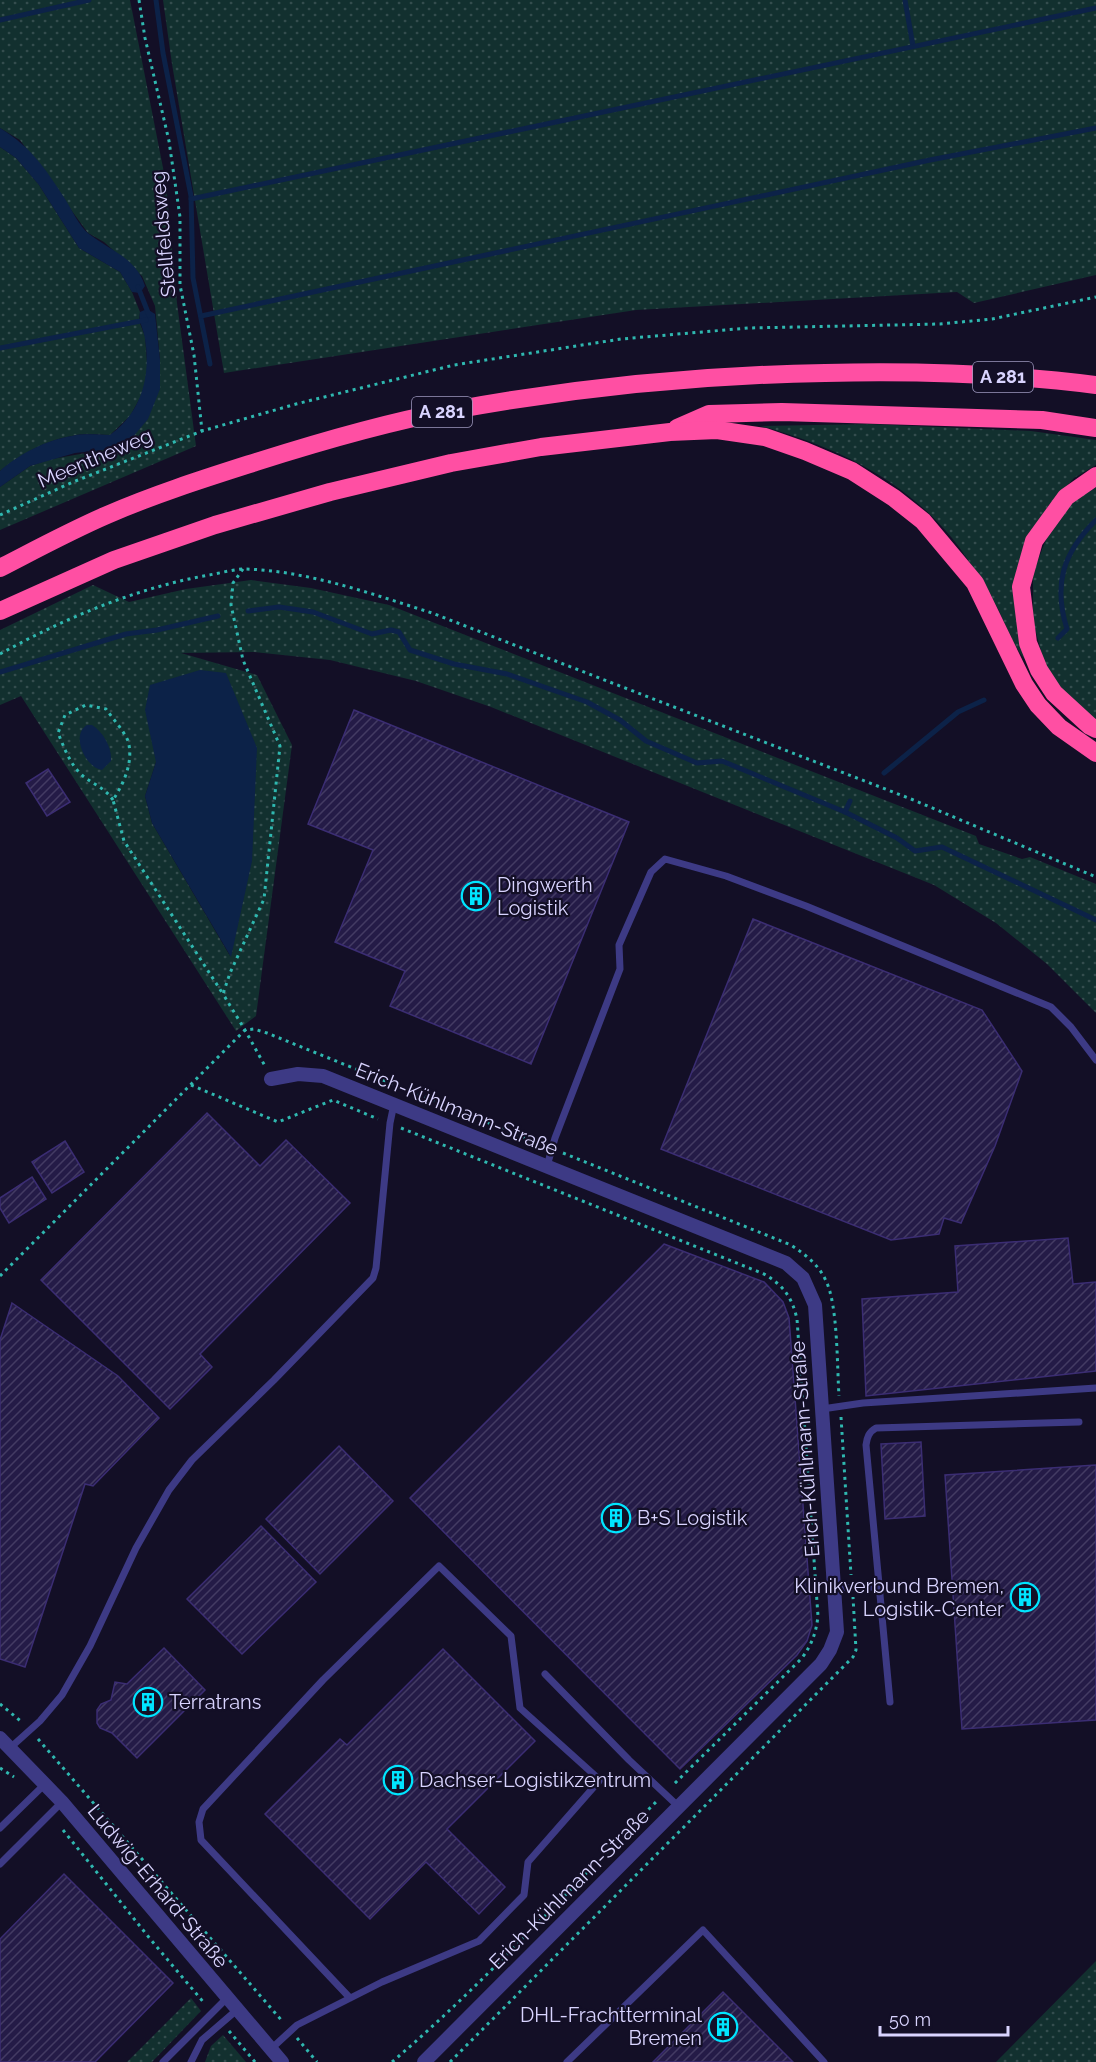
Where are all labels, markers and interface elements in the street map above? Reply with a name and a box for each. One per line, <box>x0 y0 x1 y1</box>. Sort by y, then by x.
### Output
street label: Stellfeldsweg <box>146 170 180 298</box>
road number: A 281 <box>973 362 1033 392</box>
road number: A 281 <box>412 397 472 427</box>
street label: Meentheweg <box>34 423 156 493</box>
place label: Dingwerth Logistik <box>497 873 593 920</box>
building icon: Dingwerth Logistik <box>460 880 492 912</box>
street label: Erich-Kühlmann-Straße <box>352 1057 562 1161</box>
street label: Erich-Kühlmann-Straße <box>785 1340 825 1558</box>
building icon: B+S Logistik <box>600 1502 632 1534</box>
place label: B+S Logistik <box>637 1506 748 1530</box>
place label: Klinikverbund Bremen, Logistik-Center <box>794 1574 1004 1621</box>
building icon: Klinikverbund Bremen, Logistik-Center <box>1009 1581 1041 1613</box>
building icon: Terratrans <box>132 1686 164 1718</box>
place label: Terratrans <box>169 1690 261 1714</box>
building icon: Dachser-Logistikzentrum <box>382 1764 414 1796</box>
place label: Dachser-Logistikzentrum <box>419 1768 651 1792</box>
street label: Ludwig-Erhard-Straße <box>83 1799 234 1973</box>
street label: Erich-Kühlmann-Straße <box>484 1804 654 1974</box>
scale bar <box>880 1999 1008 2037</box>
place label: DHL-Frachtterminal Bremen <box>520 2003 703 2050</box>
text: 50 m <box>889 2009 931 2030</box>
building icon: DHL-Frachtterminal Bremen <box>707 2011 739 2043</box>

